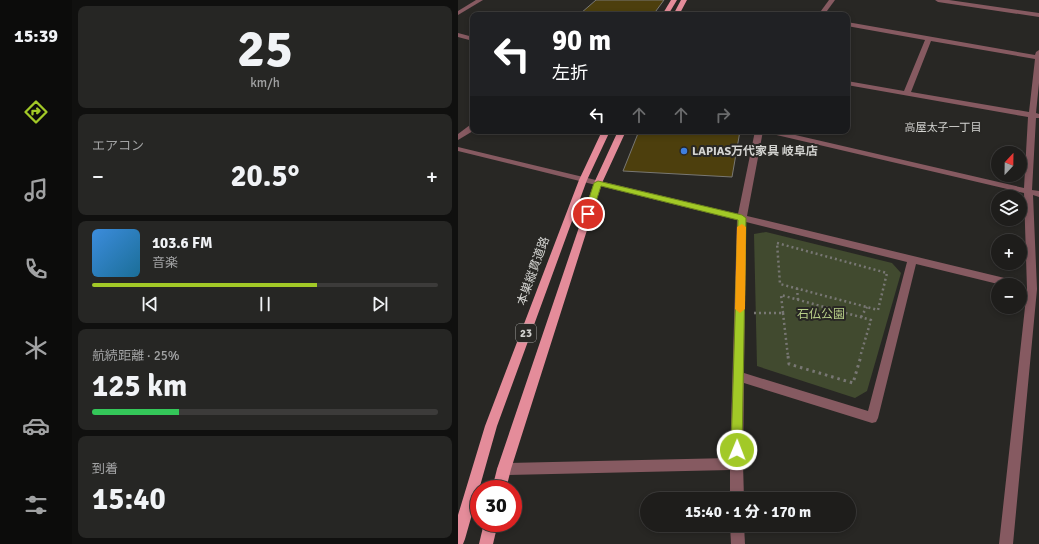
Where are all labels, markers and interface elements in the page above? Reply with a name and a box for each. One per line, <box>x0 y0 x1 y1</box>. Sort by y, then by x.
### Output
text: 25 <box>237 17 293 81</box>
text: 90 m <box>552 24 611 58</box>
text: 15:39 <box>14 25 58 47</box>
icon: left <box>486 28 538 80</box>
text: 左折 <box>552 62 588 84</box>
text: km/h <box>250 75 280 91</box>
icon: directions <box>22 98 50 126</box>
icon: left <box>586 104 608 126</box>
icon: ahead <box>628 104 650 126</box>
icon: ahead <box>670 104 692 126</box>
icon: right <box>712 104 734 126</box>
district label: 高屋太子一丁目 <box>905 121 982 134</box>
text: エアコン <box>92 138 144 154</box>
place label: LAPIAS万代家具 岐阜店 <box>692 144 818 159</box>
marker: LAPIAS万代家具 岐阜店 <box>679 146 689 156</box>
north arrow <box>991 146 1027 182</box>
map controls <box>991 146 1027 314</box>
text: 20.5° <box>230 158 300 195</box>
text: − <box>92 163 104 190</box>
text: + <box>426 163 438 190</box>
icon: music <box>22 176 50 204</box>
button: layers <box>991 190 1027 226</box>
pin <box>571 197 605 231</box>
icon: arrive <box>577 203 599 225</box>
text: 103.6 FM <box>152 234 213 252</box>
button: + <box>991 234 1027 270</box>
street label: 本巣縦貫道路 <box>514 235 553 308</box>
icon: phone <box>22 255 50 283</box>
text: 音楽 <box>152 255 178 271</box>
button: − <box>991 278 1027 314</box>
icon: previous <box>139 293 161 315</box>
icon: pause <box>254 293 276 315</box>
icon: next <box>369 293 391 315</box>
park label: 石仏公園 <box>797 307 845 322</box>
road number: 23 <box>516 324 536 342</box>
icon: climate <box>22 334 50 362</box>
text: 航続距離 · 25% <box>92 348 180 364</box>
text: 125 km <box>92 368 187 405</box>
icon: car <box>22 412 50 440</box>
position arrow <box>716 429 758 471</box>
text: 到着 <box>92 461 118 477</box>
speed limit sign: 30 <box>470 480 522 532</box>
text: 15:40 <box>92 481 166 518</box>
icon: filters <box>22 491 50 519</box>
text: 15:40 · 1 分 · 170 m <box>685 503 811 521</box>

